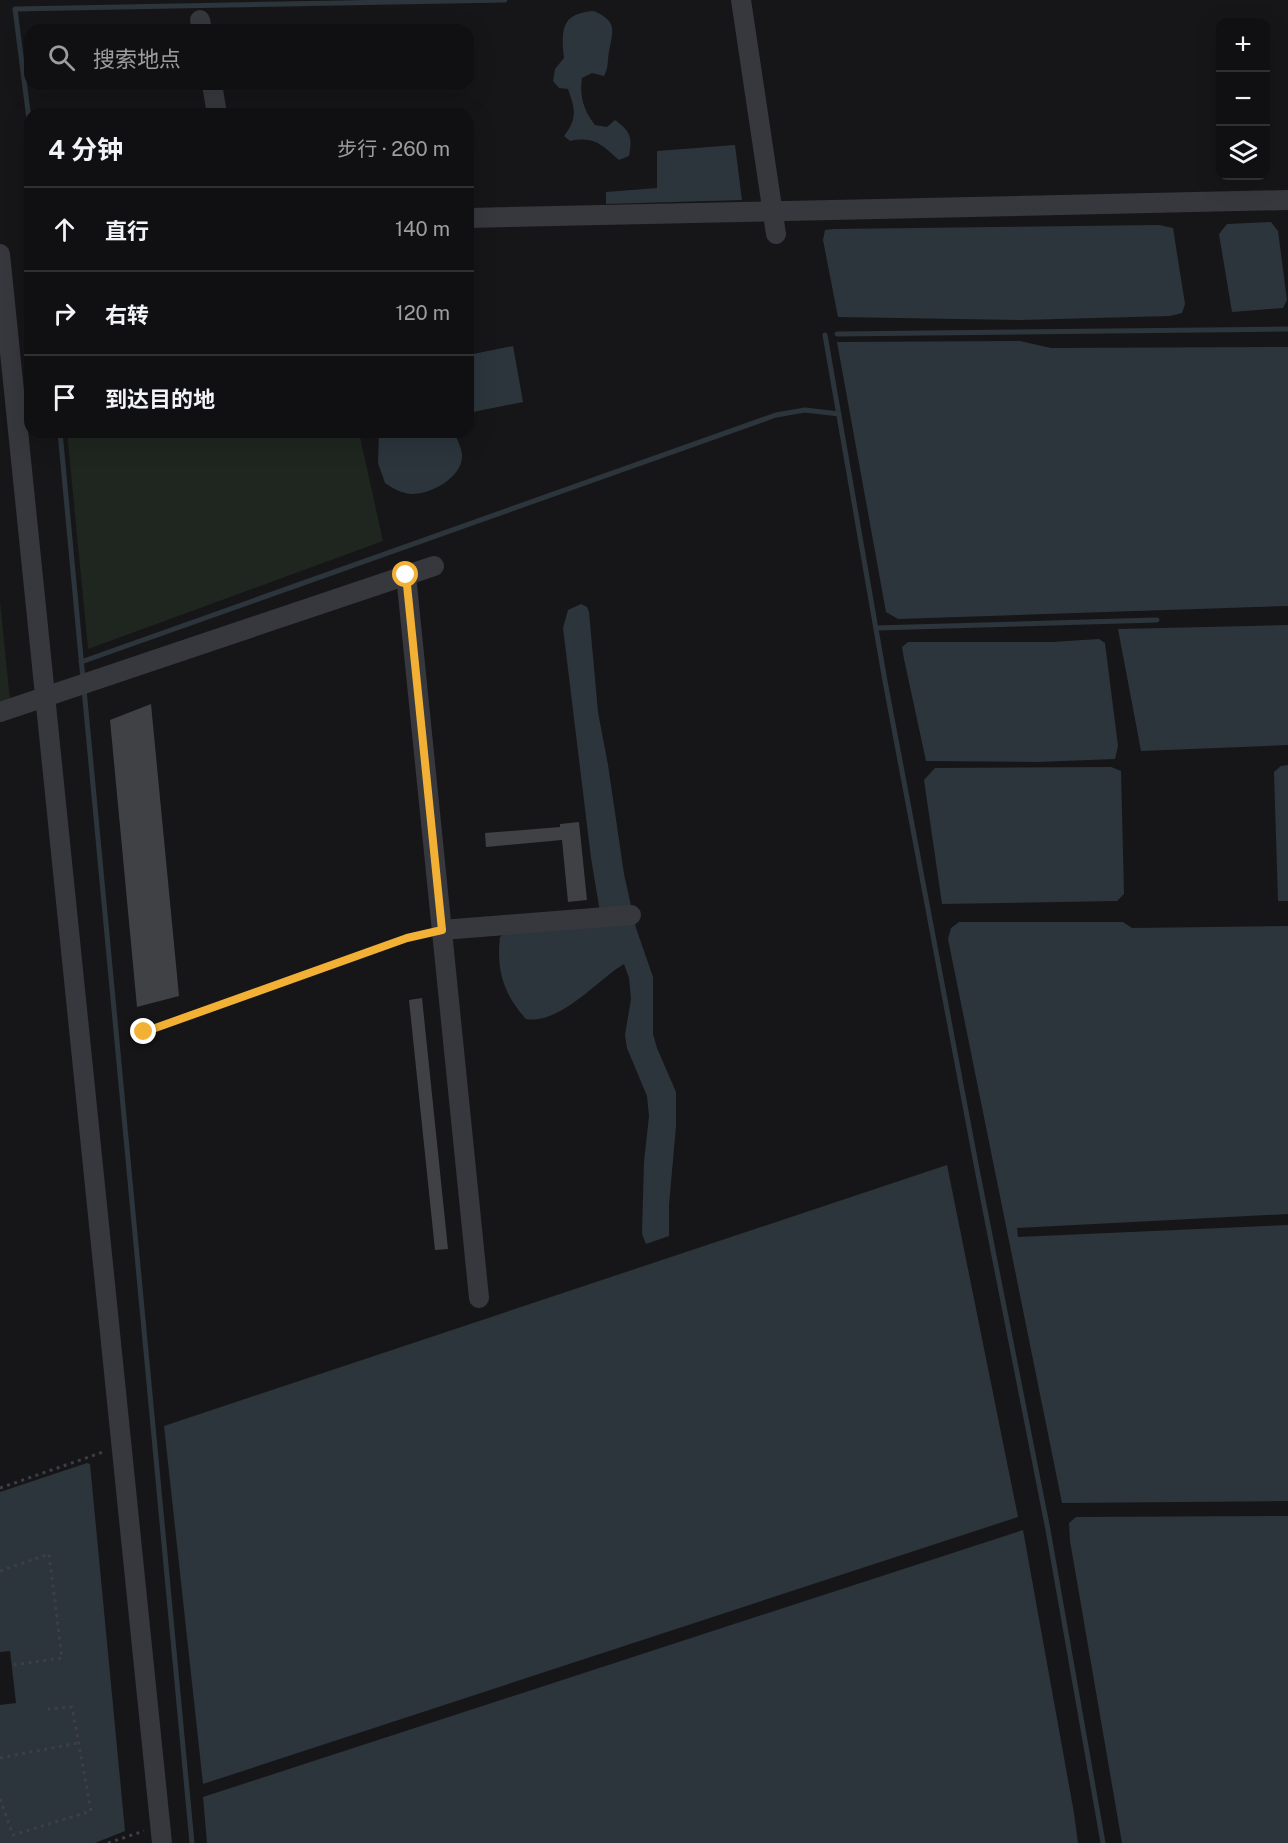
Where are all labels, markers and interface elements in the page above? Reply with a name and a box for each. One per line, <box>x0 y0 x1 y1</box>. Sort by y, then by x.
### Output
map controls <box>1216 18 1270 180</box>
button: + <box>1216 18 1270 72</box>
search box <box>24 24 474 90</box>
icon: search <box>45 41 78 74</box>
text: 搜索地点 <box>93 46 181 72</box>
button: − <box>1216 72 1270 126</box>
button: layers <box>1216 126 1270 180</box>
text: 4 分钟 <box>48 134 123 165</box>
text: 步行 · 260 m <box>337 137 450 161</box>
icon: ahead <box>48 213 81 246</box>
text: 140 m <box>395 217 450 241</box>
text: 直行 <box>105 218 149 244</box>
icon: right <box>48 297 81 330</box>
text: 120 m <box>396 301 450 325</box>
text: 右转 <box>105 302 149 328</box>
icon: arrive <box>48 381 81 414</box>
text: 到达目的地 <box>105 386 215 412</box>
route start <box>392 561 418 587</box>
route end <box>130 1018 156 1044</box>

